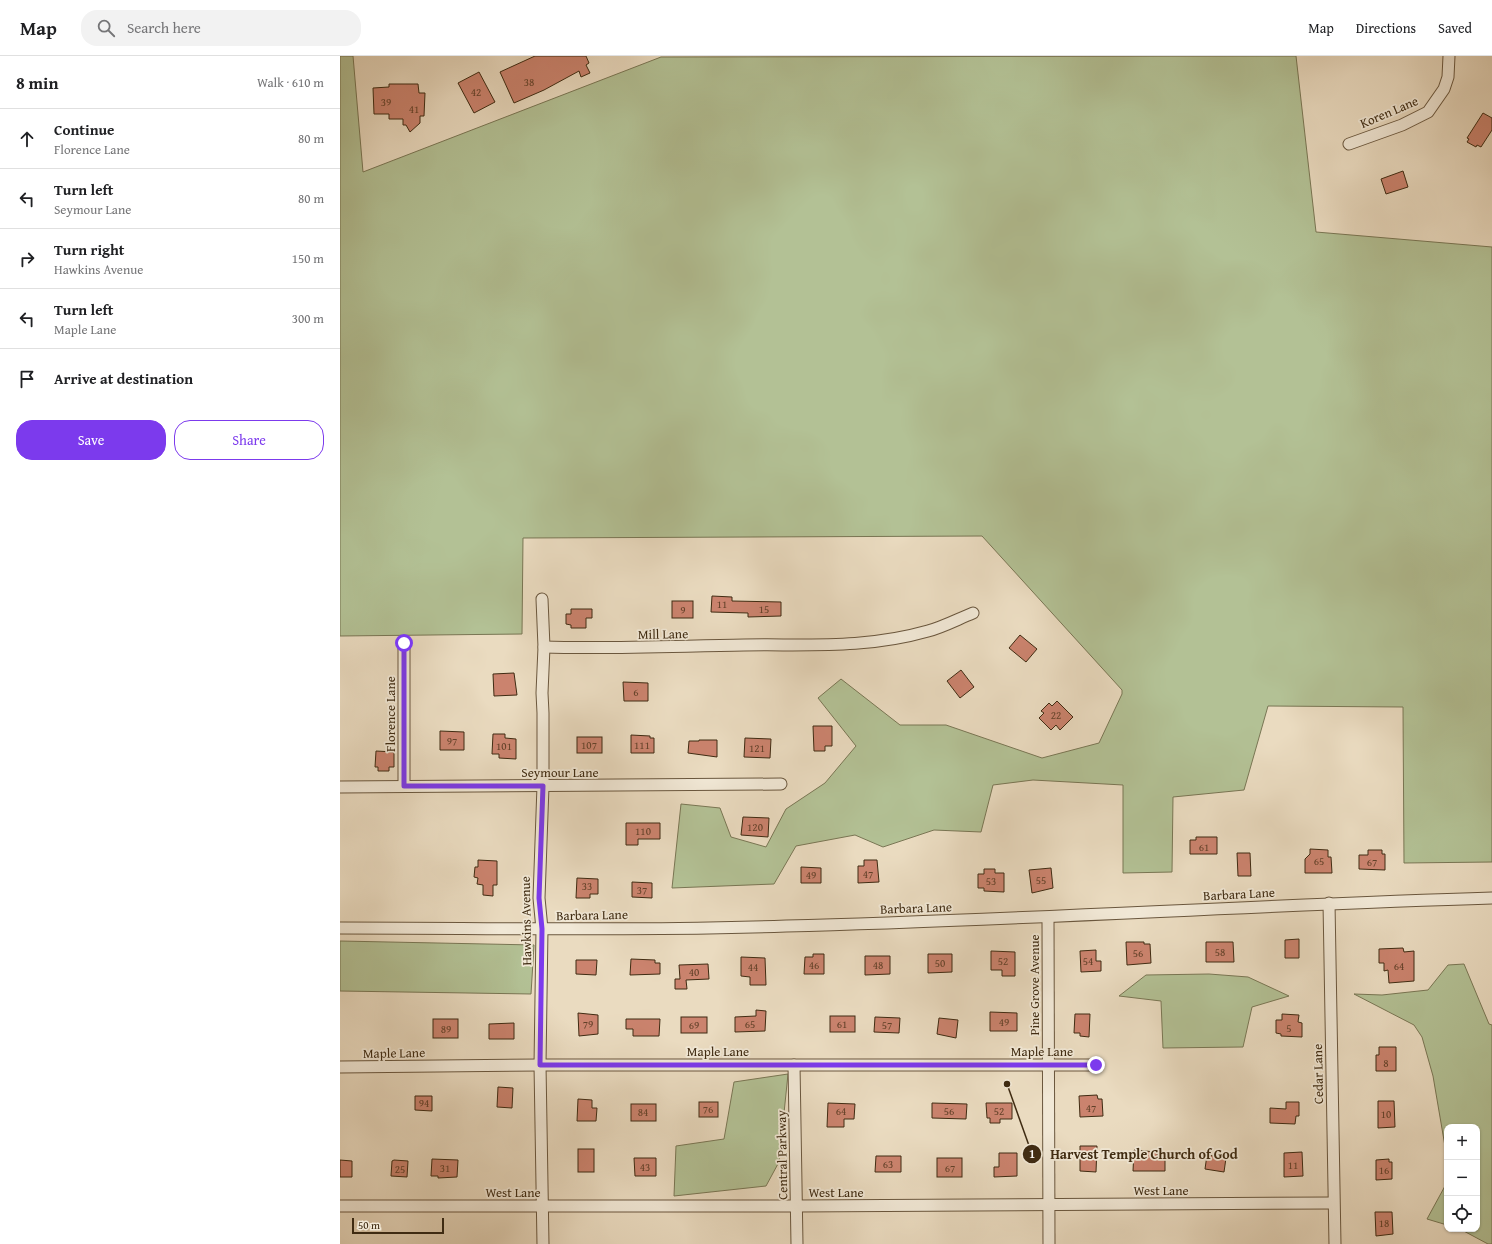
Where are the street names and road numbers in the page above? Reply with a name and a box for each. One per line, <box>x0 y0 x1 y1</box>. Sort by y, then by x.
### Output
street label: Koren Lane <box>1357 91 1421 133</box>
street label: Mill Lane <box>638 624 688 644</box>
street label: Florence Lane <box>381 676 400 752</box>
street label: Seymour Lane <box>521 763 599 782</box>
street label: Hawkins Avenue <box>516 876 536 966</box>
street label: Barbara Lane <box>1203 883 1275 905</box>
street label: Barbara Lane <box>880 897 952 919</box>
street label: Barbara Lane <box>556 905 628 925</box>
street label: Pine Grove Avenue <box>1025 934 1044 1036</box>
street label: Maple Lane <box>687 1042 749 1061</box>
street label: Maple Lane <box>1011 1042 1073 1061</box>
street label: Maple Lane <box>363 1043 425 1063</box>
street label: Cedar Lane <box>1308 1044 1328 1104</box>
street label: Central Parkway <box>772 1109 792 1200</box>
street label: West Lane <box>1133 1181 1189 1200</box>
street label: West Lane <box>485 1183 541 1202</box>
street label: West Lane <box>808 1183 864 1202</box>

